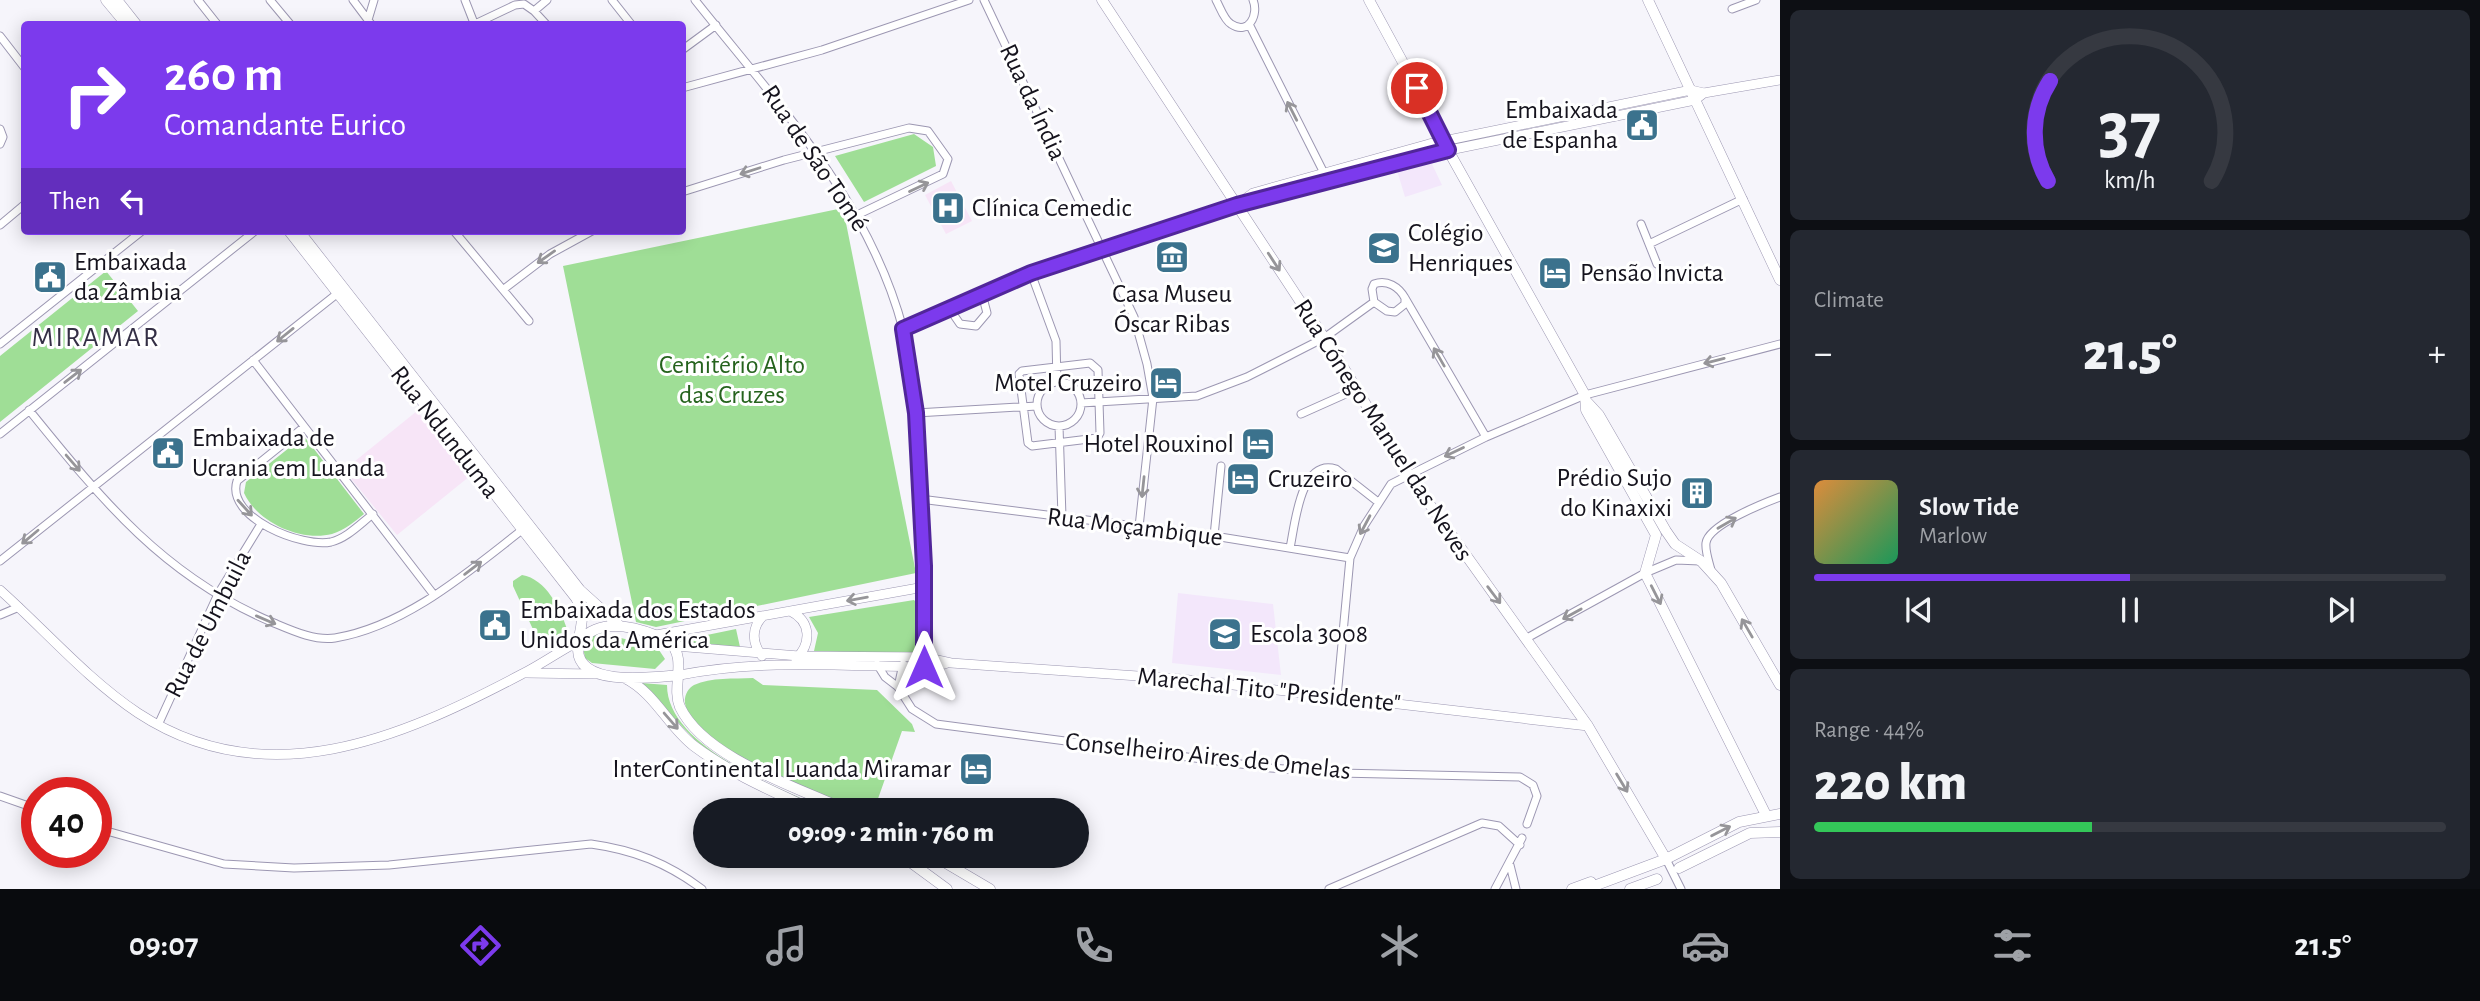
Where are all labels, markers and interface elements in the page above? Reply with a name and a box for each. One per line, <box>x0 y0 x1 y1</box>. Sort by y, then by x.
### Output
street label: Rua da Índia <box>995 39 1073 164</box>
icon: right <box>49 49 140 140</box>
text: 260 m <box>164 51 283 100</box>
pin <box>1387 58 1447 118</box>
icon: arrive <box>1398 69 1436 107</box>
street label: Rua de São Tomé <box>757 80 873 236</box>
text: 37 <box>2099 93 2161 166</box>
place label: Embaixada de Espanha <box>1502 97 1618 153</box>
one-way arrow <box>1285 101 1299 122</box>
public building icon: Embaixada de Espanha <box>1623 106 1661 144</box>
text: Comandante Eurico <box>164 109 406 141</box>
one-way arrow <box>739 165 761 178</box>
text: km/h <box>2104 168 2156 193</box>
one-way arrow <box>908 180 929 193</box>
icon: left <box>114 182 152 220</box>
text: Then <box>49 188 100 214</box>
hospital icon: Clínica Cemedic <box>929 189 967 227</box>
place label: Clínica Cemedic <box>972 195 1132 221</box>
place label: Colégio Henriques <box>1408 220 1513 276</box>
school or university icon: Colégio Henriques <box>1365 229 1403 267</box>
museum icon: Casa Museu Óscar Ribas <box>1153 238 1191 276</box>
place label: Embaixada da Zâmbia <box>74 249 187 305</box>
one-way arrow <box>537 250 556 264</box>
one-way arrow <box>1267 252 1281 272</box>
hotel icon: Pensão Invicta <box>1536 254 1574 292</box>
public building icon: Embaixada da Zâmbia <box>31 258 69 296</box>
place label: Pensão Invicta <box>1580 260 1724 286</box>
place label: Casa Museu Óscar Ribas <box>1112 281 1232 337</box>
text: Climate <box>1814 289 1884 312</box>
street label: Rua Cónego Manuel das Neves <box>1289 295 1477 565</box>
district label: MIRAMAR <box>31 324 161 352</box>
text: 21.5° <box>2083 327 2177 379</box>
one-way arrow <box>276 328 295 343</box>
text: − <box>1814 335 1832 373</box>
text: + <box>2428 335 2446 373</box>
one-way arrow <box>1432 347 1446 367</box>
park label: Cemitério Alto das Cruzes <box>659 352 805 408</box>
one-way arrow <box>1703 355 1726 368</box>
street label: Rua Ndunduma <box>386 361 504 503</box>
hotel icon: Motel Cruzeiro <box>1147 364 1185 402</box>
one-way arrow <box>63 368 81 383</box>
place label: Motel Cruzeiro <box>994 370 1142 396</box>
place label: Embaixada de Ucrania em Luanda <box>192 425 385 481</box>
hotel icon: Hotel Rouxinol <box>1239 425 1277 463</box>
place label: Hotel Rouxinol <box>1084 431 1234 457</box>
public building icon: Embaixada de Ucrania em Luanda <box>149 434 187 472</box>
one-way arrow <box>1444 446 1465 459</box>
one-way arrow <box>65 453 81 471</box>
hotel icon: Cruzeiro <box>1224 460 1262 498</box>
place label: Prédio Sujo do Kinaxixi <box>1556 465 1672 521</box>
place label: Cruzeiro <box>1268 466 1352 492</box>
building icon: Prédio Sujo do Kinaxixi <box>1678 474 1716 512</box>
one-way arrow <box>1137 475 1150 498</box>
text: Slow Tide <box>1919 494 2019 520</box>
one-way arrow <box>237 499 254 516</box>
street label: Rua Moçambique <box>1046 503 1224 551</box>
one-way arrow <box>1358 514 1371 535</box>
one-way arrow <box>1716 516 1737 529</box>
text: Marlow <box>1919 525 1987 548</box>
one-way arrow <box>21 529 39 545</box>
street label: Rua de Umbuila <box>160 546 256 702</box>
one-way arrow <box>463 561 482 576</box>
one-way arrow <box>1649 584 1663 605</box>
one-way arrow <box>1486 585 1501 604</box>
icon: previous <box>1900 591 1938 629</box>
icon: pause <box>2111 591 2149 629</box>
icon: next <box>2322 591 2360 629</box>
one-way arrow <box>846 593 869 606</box>
place label: Embaixada dos Estados Unidos da América <box>520 597 756 653</box>
public building icon: Embaixada dos Estados Unidos da América <box>476 606 514 644</box>
one-way arrow <box>1562 607 1582 621</box>
one-way arrow <box>255 614 277 627</box>
school or university icon: Escola 3008 <box>1206 615 1244 653</box>
one-way arrow <box>1740 618 1754 638</box>
place label: Escola 3008 <box>1250 621 1368 647</box>
position arrow <box>887 630 961 704</box>
street label: Marechal Tito "Presidente" <box>1136 663 1402 717</box>
one-way arrow <box>663 712 679 730</box>
text: Range · 44% <box>1814 719 1924 742</box>
street label: Conselheiro Aires de Omelas <box>1064 728 1352 784</box>
hotel icon: InterContinental Luanda Miramar <box>957 750 995 788</box>
place label: InterContinental Luanda Miramar <box>613 756 952 782</box>
text: 220 km <box>1814 757 1967 809</box>
one-way arrow <box>1615 772 1629 792</box>
speed limit sign: 40 <box>21 777 112 868</box>
text: 09:09 · 2 min · 760 m <box>788 820 994 846</box>
one-way arrow <box>1711 823 1731 837</box>
icon: directions <box>456 921 505 970</box>
icon: music <box>762 921 811 970</box>
icon: phone <box>1069 921 1118 970</box>
icon: climate <box>1375 921 1424 970</box>
icon: car <box>1681 921 1730 970</box>
icon: filters <box>1988 921 2037 970</box>
text: 09:07 <box>129 929 199 961</box>
text: 21.5° <box>2294 929 2351 961</box>

